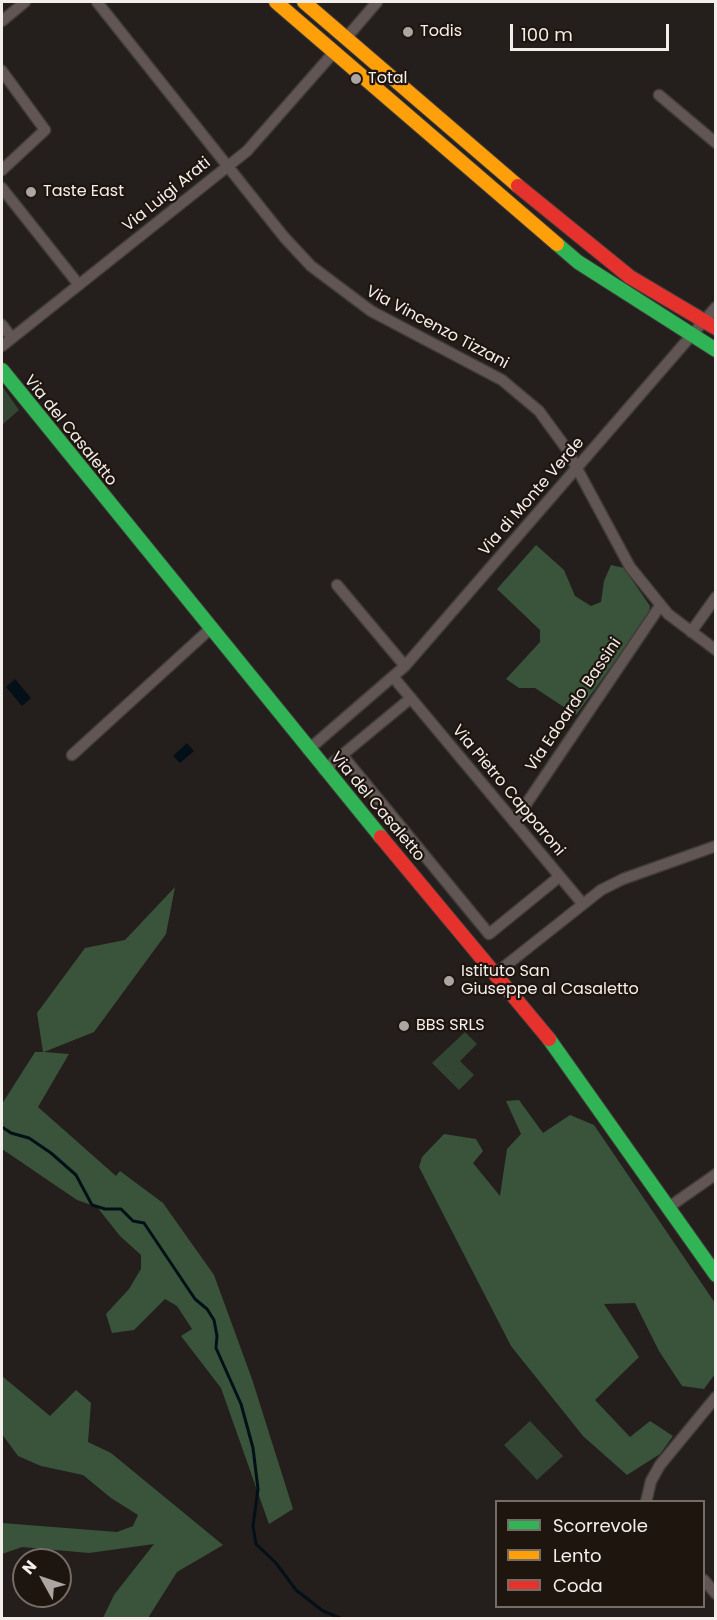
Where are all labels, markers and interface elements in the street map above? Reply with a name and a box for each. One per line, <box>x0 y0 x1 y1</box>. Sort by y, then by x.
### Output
scale bar <box>513 12 672 50</box>
place label: Todis <box>420 22 462 42</box>
text: 100 m <box>521 22 573 47</box>
marker: Todis <box>401 25 415 39</box>
place label: Total <box>368 69 407 89</box>
marker: Total <box>349 72 363 86</box>
street label: Via Luigi Arati <box>119 154 215 236</box>
place label: Taste East <box>43 182 124 202</box>
marker: Taste East <box>24 185 38 199</box>
street label: Via Vincenzo Tizzani <box>362 282 512 374</box>
street label: Via del Casaletto <box>19 372 121 490</box>
street label: Via di Monte Verde <box>475 434 589 560</box>
street label: Via Edoardo Bassini <box>522 635 626 775</box>
street label: Via Pietro Capparoni <box>448 722 568 860</box>
street label: Via del Casaletto <box>326 748 428 866</box>
place label: Istituto San Giuseppe al Casaletto <box>461 962 639 1000</box>
marker: Istituto San Giuseppe al Casaletto <box>442 974 456 988</box>
place label: BBS SRLS <box>416 1016 485 1036</box>
marker: BBS SRLS <box>397 1019 411 1033</box>
legend <box>495 1500 705 1608</box>
text: Scorrevole <box>553 1513 648 1538</box>
text: Lento <box>553 1543 602 1568</box>
north arrow <box>12 1548 72 1608</box>
text: N <box>17 1555 42 1579</box>
text: Coda <box>553 1573 603 1598</box>

